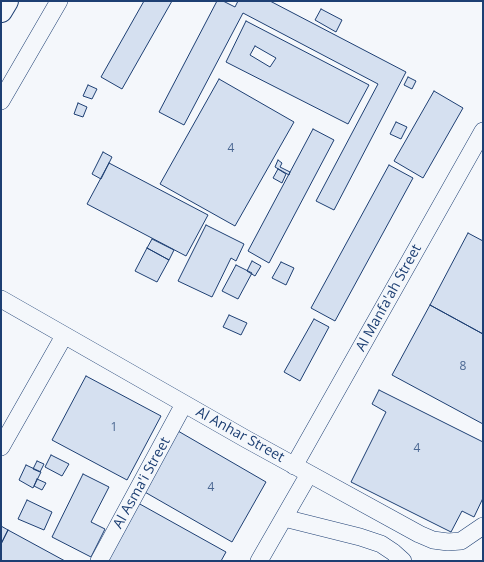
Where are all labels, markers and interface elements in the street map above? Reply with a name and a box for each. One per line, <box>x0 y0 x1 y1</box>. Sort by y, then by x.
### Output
house number: 4 <box>228 142 234 156</box>
street label: Al Manfa'ah Street <box>353 242 425 354</box>
house number: 8 <box>460 360 466 374</box>
street label: Al Anhar Street <box>193 404 287 466</box>
house number: 1 <box>111 421 117 435</box>
street label: Al Asma'i Street <box>110 434 174 532</box>
house number: 4 <box>414 442 420 456</box>
house number: 4 <box>208 481 214 495</box>

